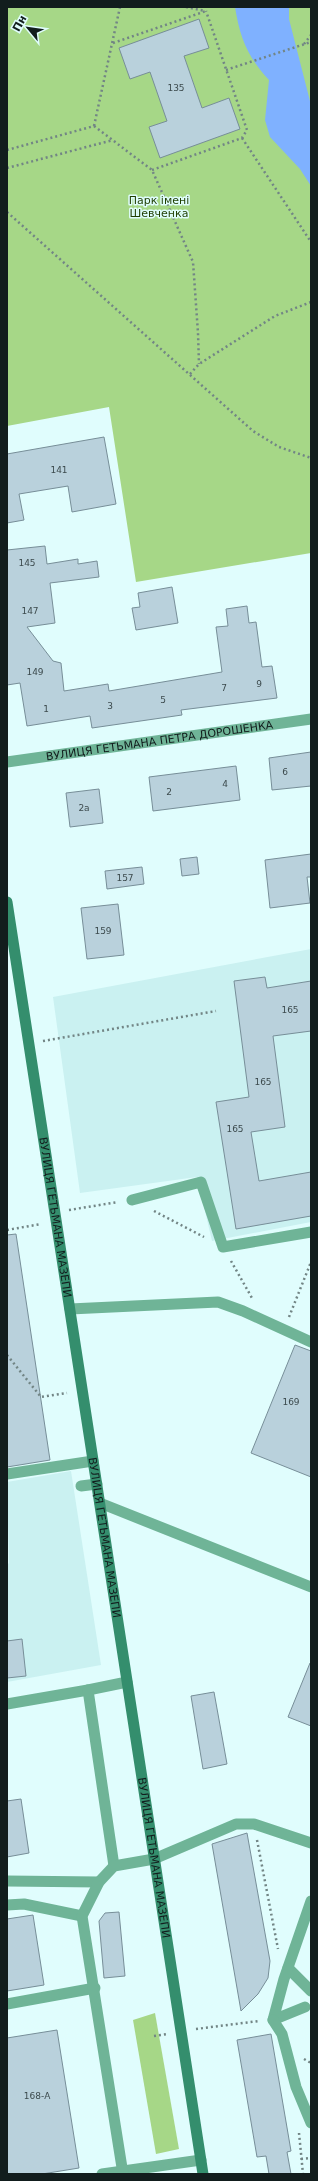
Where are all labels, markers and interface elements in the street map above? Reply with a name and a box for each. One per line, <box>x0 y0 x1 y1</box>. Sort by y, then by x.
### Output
north arrow <box>8 8 48 48</box>
text: Пн <box>10 13 29 34</box>
house number: 135 <box>167 83 185 93</box>
park label: Парк імені Шевченка <box>129 194 189 220</box>
house number: 141 <box>50 465 68 475</box>
house number: 145 <box>18 558 36 568</box>
house number: 147 <box>21 606 39 616</box>
house number: 149 <box>26 667 44 677</box>
house number: 9 <box>256 679 262 689</box>
house number: 7 <box>221 683 227 693</box>
house number: 5 <box>160 695 166 705</box>
house number: 3 <box>107 701 113 711</box>
house number: 1 <box>43 704 49 714</box>
street label: ВУЛИЦЯ ГЕТЬМАНА ПЕТРА ДОРОШЕНКА <box>45 718 274 763</box>
house number: 6 <box>282 767 288 777</box>
house number: 4 <box>222 779 228 789</box>
house number: 2 <box>166 787 172 797</box>
house number: 2а <box>78 803 90 813</box>
house number: 157 <box>116 873 134 883</box>
house number: 159 <box>94 926 112 936</box>
house number: 165 <box>281 1005 299 1015</box>
house number: 165 <box>254 1077 272 1087</box>
house number: 165 <box>226 1124 244 1134</box>
street label: ВУЛИЦЯ ГЕТЬМАНА МАЗЕПИ <box>37 1136 74 1298</box>
house number: 169 <box>282 1397 300 1407</box>
street label: ВУЛИЦЯ ГЕТЬМАНА МАЗЕПИ <box>86 1456 124 1619</box>
street label: ВУЛИЦЯ ГЕТЬМАНА МАЗЕПИ <box>135 1777 173 1939</box>
house number: 168-А <box>24 2091 51 2101</box>

